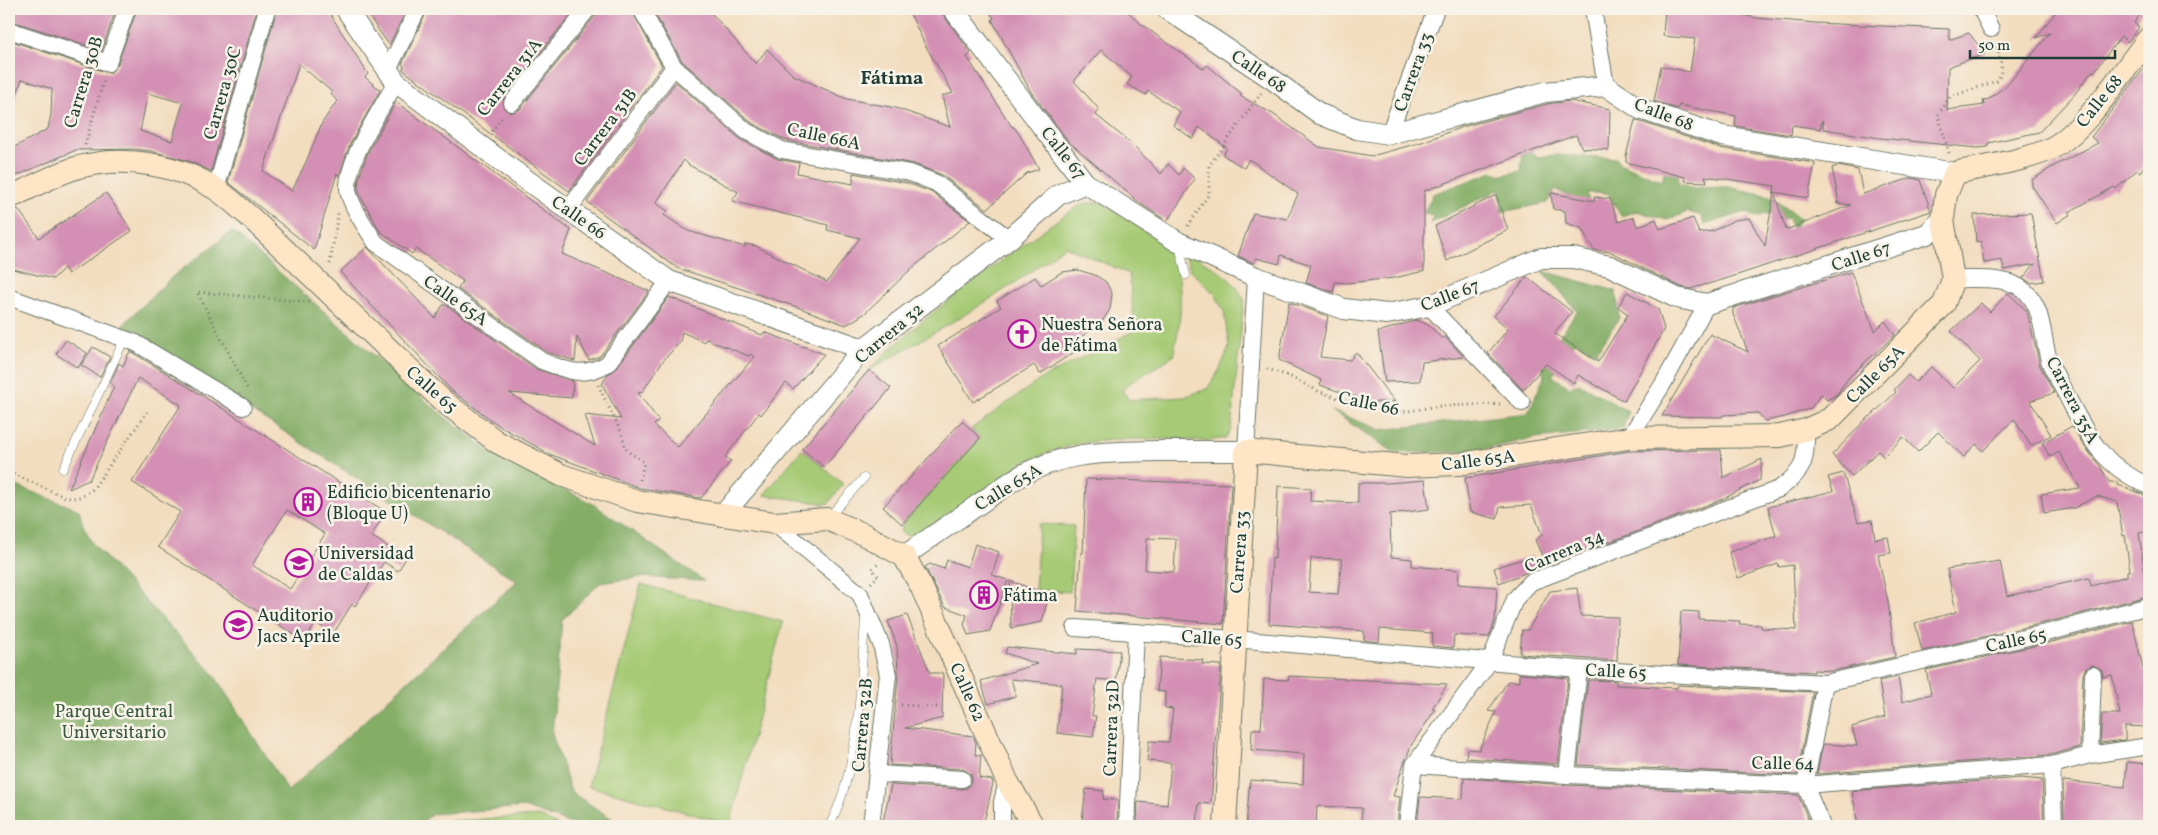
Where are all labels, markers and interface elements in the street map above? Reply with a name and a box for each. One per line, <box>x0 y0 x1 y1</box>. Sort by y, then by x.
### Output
scale bar <box>1970 28 2116 60</box>
street label: Carrera 33 <box>1389 29 1440 116</box>
street label: Carrera 30B <box>59 33 110 132</box>
street label: Carrera 31A <box>472 33 549 122</box>
text: 50 m <box>1978 36 2010 57</box>
street label: Carrera 30C <box>198 44 249 143</box>
street label: Calle 68 <box>1226 45 1291 100</box>
district label: Fátima <box>861 66 923 92</box>
street label: Calle 68 <box>2071 70 2129 134</box>
street label: Carrera 31B <box>569 84 644 172</box>
street label: Calle 68 <box>1630 93 1697 138</box>
street label: Calle 66A <box>785 117 863 158</box>
street label: Calle 67 <box>1034 122 1092 186</box>
street label: Calle 66 <box>546 190 611 246</box>
street label: Calle 67 <box>1828 236 1895 279</box>
street label: Calle 65A <box>418 270 493 333</box>
street label: Calle 67 <box>1417 274 1484 319</box>
street label: Carrera 32 <box>850 298 930 371</box>
place label: Nuestra Señora de Fátima <box>1041 313 1162 359</box>
church icon: Nuestra Señora de Fátima <box>1007 319 1037 349</box>
street label: Calle 65A <box>1841 340 1911 410</box>
street label: Carrera 35A <box>2039 353 2105 449</box>
street label: Calle 65 <box>400 361 462 420</box>
street label: Calle 66 <box>1336 386 1402 423</box>
street label: Calle 65A <box>1440 445 1517 478</box>
street label: Calle 65A <box>971 458 1047 518</box>
place label: Edificio bicentenario (Bloque U) <box>327 481 491 527</box>
building icon: Edificio bicentenario (Bloque U) <box>293 487 323 517</box>
street label: Carrera 33 <box>1225 510 1256 594</box>
street label: Carrera 34 <box>1521 524 1608 580</box>
place label: Universidad de Caldas <box>318 542 414 588</box>
school or university icon: Universidad de Caldas <box>284 548 314 578</box>
building icon: Fátima <box>969 580 999 610</box>
place label: Fátima <box>1003 584 1058 609</box>
place label: Auditorio Jacs Aprile <box>257 604 340 650</box>
school or university icon: Auditorio Jacs Aprile <box>223 610 253 640</box>
street label: Calle 65 <box>1984 623 2049 660</box>
street label: Calle 65 <box>1180 625 1243 654</box>
street label: Calle 65 <box>1585 658 1647 687</box>
street label: Calle 62 <box>943 659 991 726</box>
street label: Carrera 32B <box>847 677 880 773</box>
street label: Carrera 32D <box>1098 679 1127 777</box>
park label: Parque Central Universitario <box>55 700 173 746</box>
street label: Calle 64 <box>1751 751 1815 778</box>

